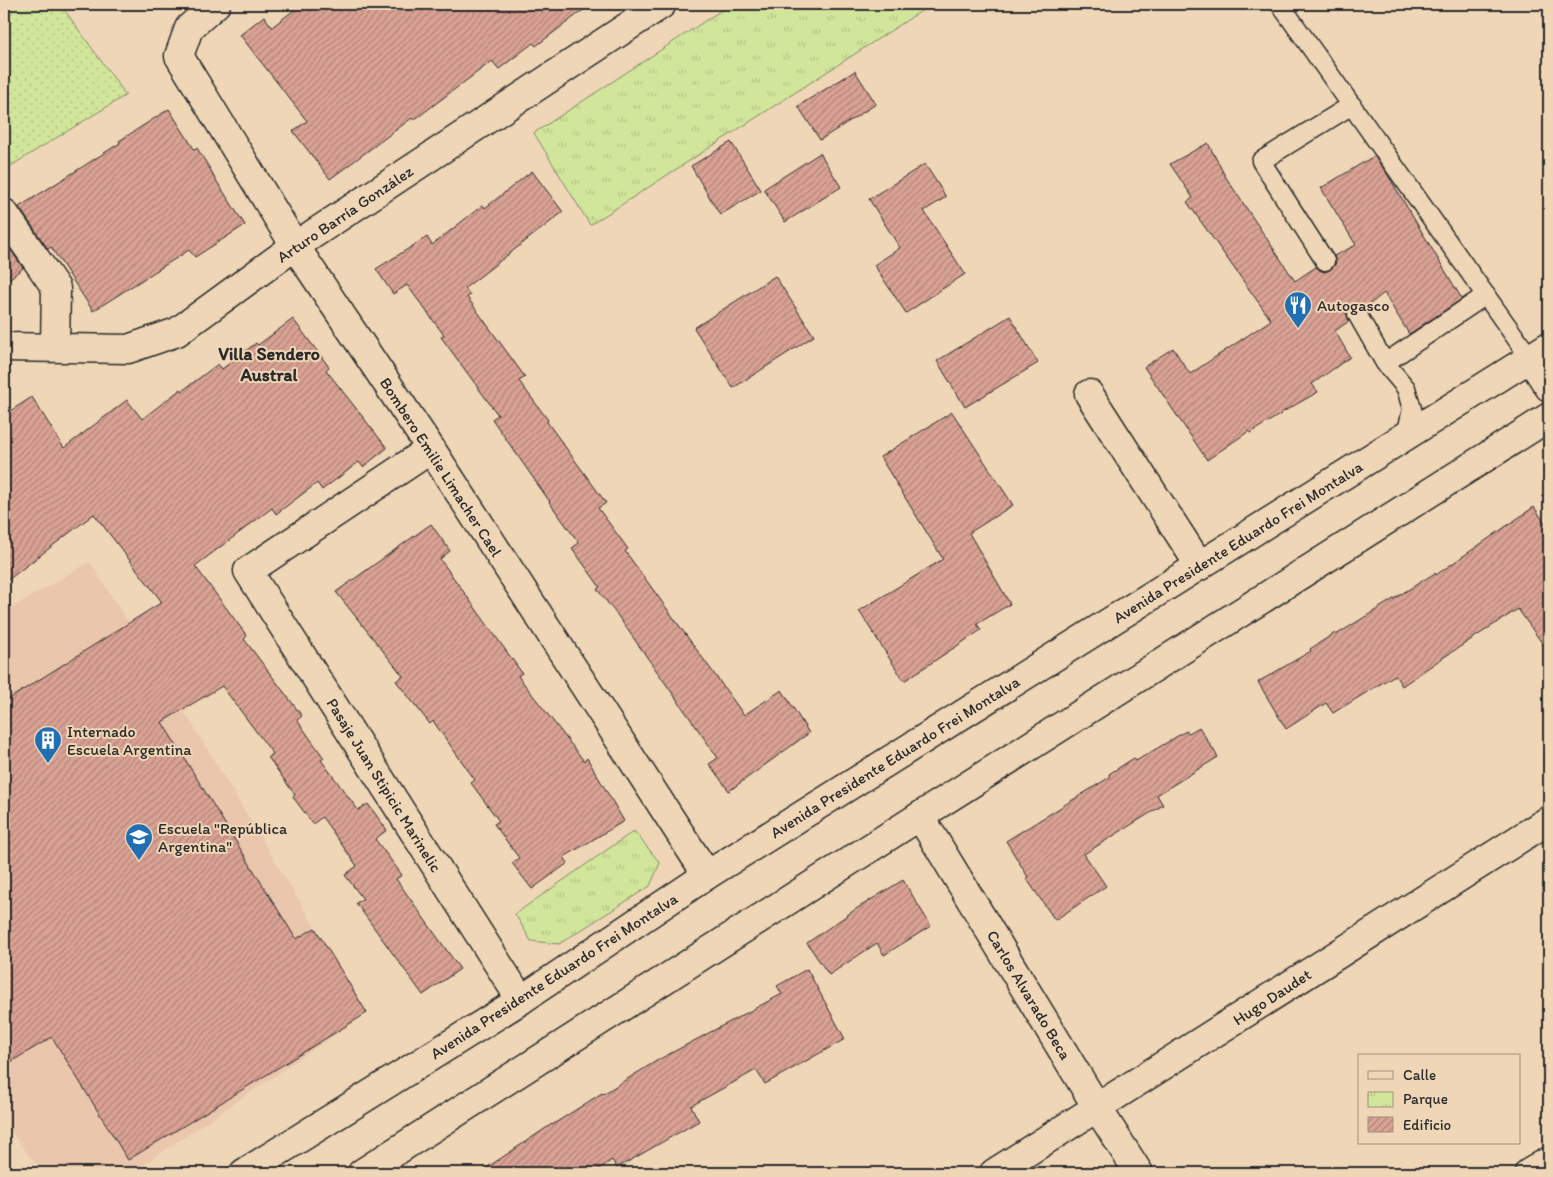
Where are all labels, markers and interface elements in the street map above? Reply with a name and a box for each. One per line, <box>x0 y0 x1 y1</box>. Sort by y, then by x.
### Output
street label: Arturo Barría González <box>273 161 417 267</box>
restaurant icon: Autogasco <box>1283 290 1313 329</box>
place label: Autogasco <box>1317 296 1389 315</box>
district label: Villa Sendero Austral <box>218 343 320 386</box>
street label: Bombero Emilie Limacher Cael <box>376 374 506 561</box>
street label: Avenida Presidente Eduardo Frei Montalva <box>1110 457 1367 627</box>
street label: Avenida Presidente Eduardo Frei Montalva <box>767 672 1024 842</box>
street label: Pasaje Juan Stipicic Marinelic <box>323 694 445 876</box>
place label: Internado Escuela Argentina <box>67 722 192 759</box>
building icon: Internado Escuela Argentina <box>33 725 63 764</box>
place label: Escuela "República Argentina" <box>158 819 288 856</box>
school or university icon: Escuela "República Argentina" <box>124 822 154 861</box>
street label: Avenida Presidente Eduardo Frei Montalva <box>427 889 682 1063</box>
street label: Carlos Alvarado Beca <box>983 927 1076 1064</box>
street label: Hugo Daudet <box>1229 965 1315 1029</box>
legend <box>1358 1054 1520 1144</box>
text: Calle <box>1403 1066 1436 1084</box>
text: Parque <box>1403 1090 1448 1108</box>
text: Edificio <box>1403 1116 1451 1134</box>

